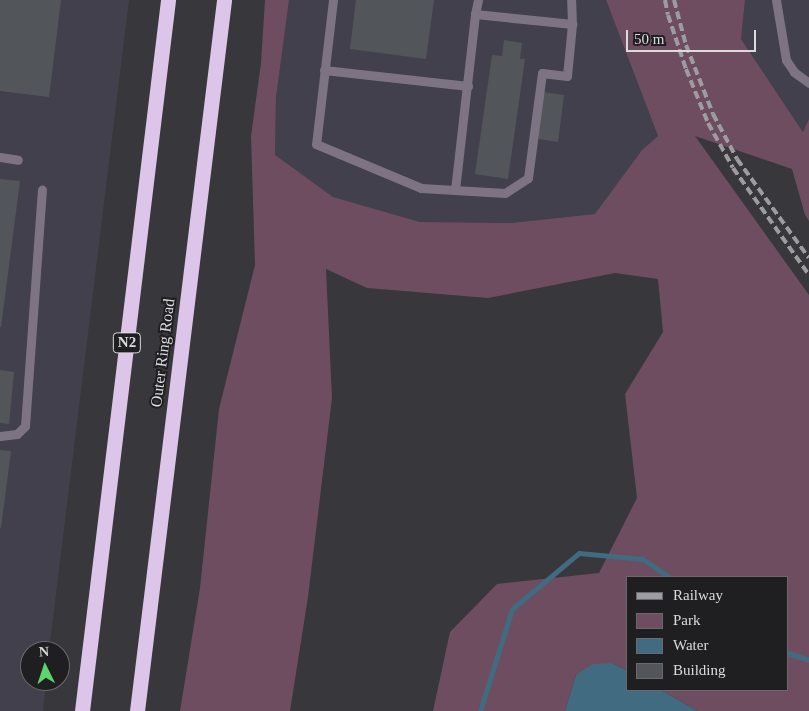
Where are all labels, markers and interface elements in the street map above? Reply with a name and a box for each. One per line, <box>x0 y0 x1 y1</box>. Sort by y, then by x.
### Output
scale bar <box>629 20 759 52</box>
text: 50 m <box>634 31 664 47</box>
street label: Outer Ring Road <box>147 298 179 408</box>
road number: N2 <box>112 330 142 356</box>
legend <box>626 576 789 691</box>
text: Railway <box>673 587 723 603</box>
text: Park <box>673 612 701 628</box>
text: Water <box>673 637 708 653</box>
north arrow <box>20 641 70 691</box>
text: N <box>38 644 50 659</box>
text: Building <box>673 662 726 678</box>

